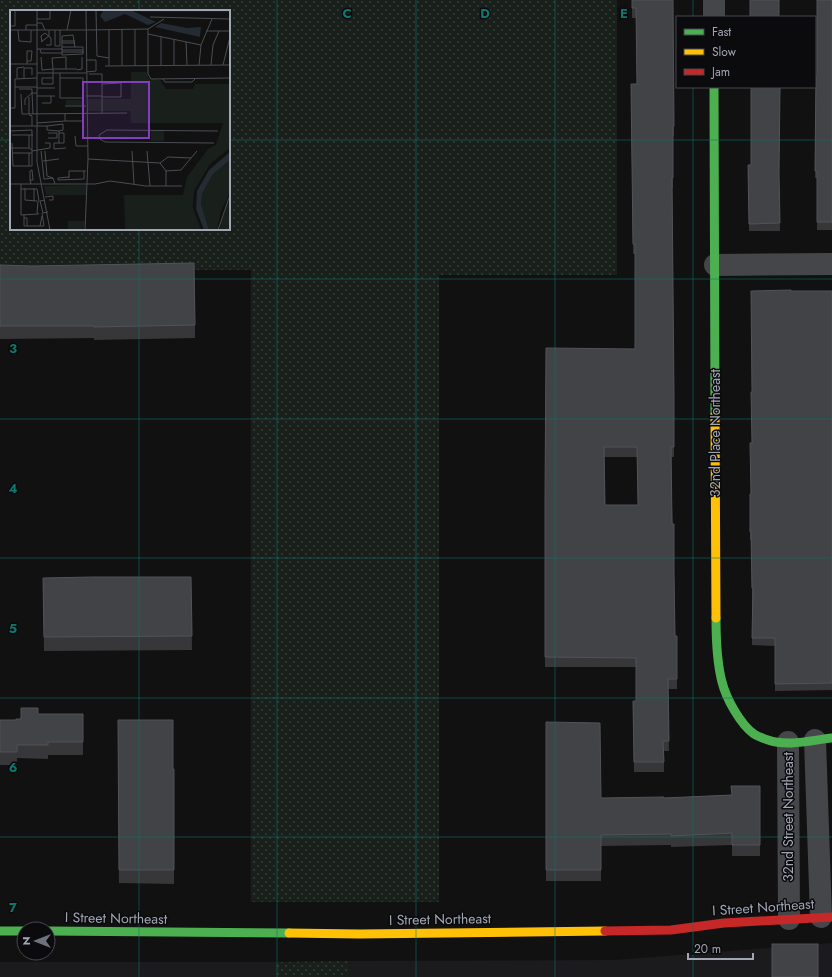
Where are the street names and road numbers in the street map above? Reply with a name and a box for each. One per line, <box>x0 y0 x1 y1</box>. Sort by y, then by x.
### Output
street label: 32nd Place Northeast <box>705 368 725 497</box>
street label: 32nd Street Northeast <box>778 752 798 882</box>
street label: I Street Northeast <box>711 893 815 921</box>
street label: I Street Northeast <box>65 907 168 929</box>
street label: I Street Northeast <box>389 908 492 930</box>

